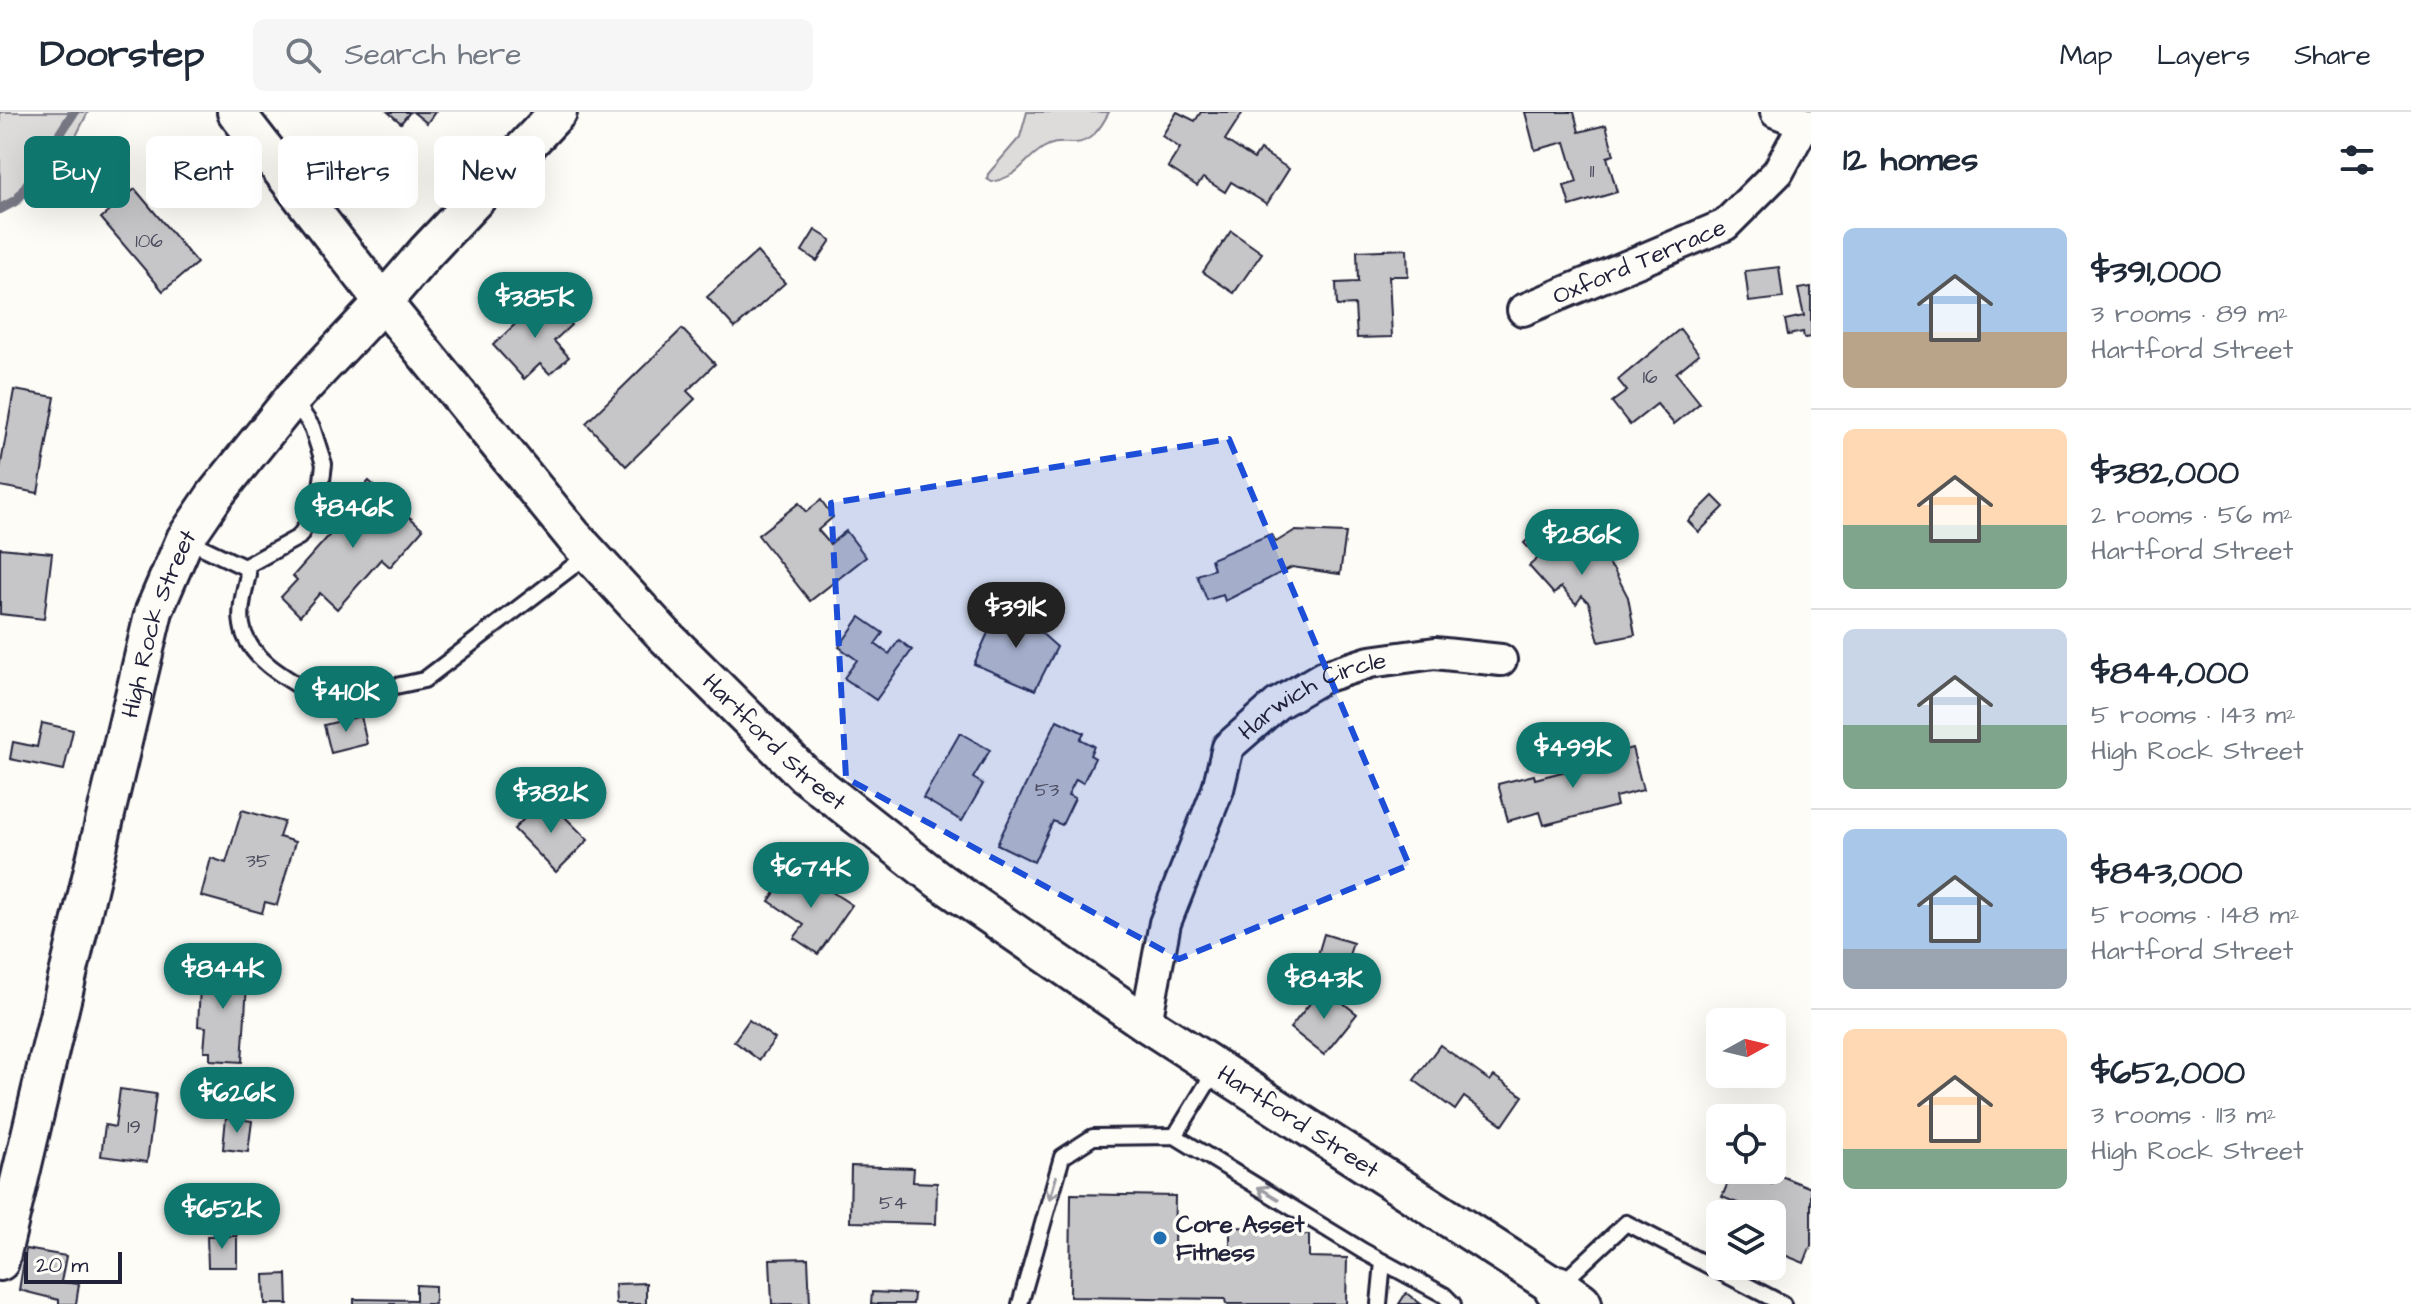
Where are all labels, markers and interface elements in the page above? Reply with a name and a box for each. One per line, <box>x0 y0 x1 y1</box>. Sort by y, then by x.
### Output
search box <box>253 19 813 91</box>
text: Doorstep <box>40 29 205 81</box>
icon: search <box>281 33 325 77</box>
text: Search here <box>345 34 522 76</box>
text: Map <box>2060 36 2113 75</box>
text: Layers <box>2157 36 2250 75</box>
text: Share <box>2294 36 2371 75</box>
chip: Buy <box>24 136 130 208</box>
chip: Rent <box>146 136 262 208</box>
chip: Filters <box>278 136 418 208</box>
chip: New <box>434 136 545 208</box>
text: 12 homes <box>1843 136 1978 184</box>
icon: filters <box>2335 138 2379 182</box>
house number: 11 <box>1589 157 1595 185</box>
street label: Oxford Terrace <box>1548 210 1731 314</box>
house number: 106 <box>135 227 163 255</box>
text: $391,000 <box>2091 248 2221 296</box>
icon: home <box>1907 260 2003 356</box>
pin: $385K <box>479 272 591 340</box>
text: $385K <box>496 280 574 316</box>
text: 3 rooms · 89 m² <box>2091 296 2288 332</box>
text: Hartford Street <box>2091 332 2293 368</box>
house number: 16 <box>1642 363 1658 391</box>
text: $382,000 <box>2091 449 2239 497</box>
icon: home <box>1907 461 2003 557</box>
pin: $846K <box>297 482 409 550</box>
text: $846K <box>312 490 394 526</box>
text: 2 rooms · 56 m² <box>2091 497 2293 533</box>
pin: $286K <box>1526 509 1638 577</box>
text: $286K <box>1543 517 1621 553</box>
street label: High Rock Street <box>113 522 205 721</box>
text: Hartford Street <box>2091 533 2293 569</box>
pin: $391K <box>960 582 1072 650</box>
text: $391K <box>985 590 1047 626</box>
street label: Harwich Circle <box>1231 644 1388 749</box>
text: $844,000 <box>2091 649 2249 697</box>
icon: home <box>1907 661 2003 757</box>
pin: $410K <box>290 666 402 734</box>
street label: Hartford Street <box>694 666 853 819</box>
text: $410K <box>312 674 380 710</box>
text: 5 rooms · 143 m² <box>2091 697 2296 733</box>
pin: $499K <box>1517 722 1629 790</box>
text: $499K <box>1534 730 1612 766</box>
text: High Rock Street <box>2091 733 2304 769</box>
pin: $382K <box>495 767 607 835</box>
text: $382K <box>513 775 589 811</box>
house number: 53 <box>1035 776 1059 804</box>
pin: $674K <box>755 842 867 910</box>
house number: 35 <box>246 847 270 875</box>
text: $843,000 <box>2091 849 2243 897</box>
text: $674K <box>771 850 851 886</box>
icon: home <box>1907 861 2003 957</box>
text: 5 rooms · 148 m² <box>2091 897 2299 933</box>
text: Hartford Street <box>2091 933 2293 969</box>
pin: $844K <box>167 943 279 1011</box>
text: $844K <box>182 951 264 987</box>
pin: $843K <box>1268 953 1380 1021</box>
text: $843K <box>1285 961 1363 997</box>
north arrow <box>1706 1008 1786 1088</box>
map controls <box>1706 1008 1786 1280</box>
text: $652,000 <box>2091 1049 2245 1097</box>
street label: Hartford Street <box>1210 1057 1386 1187</box>
icon: home <box>1907 1061 2003 1157</box>
pin: $626K <box>181 1067 293 1135</box>
text: $626K <box>198 1075 276 1111</box>
text: 3 rooms · 113 m² <box>2091 1097 2276 1133</box>
button: locate <box>1706 1104 1786 1184</box>
house number: 19 <box>127 1113 141 1141</box>
text: High Rock Street <box>2091 1133 2304 1169</box>
one-way arrow <box>1045 1174 1060 1200</box>
pin: $652K <box>166 1183 278 1251</box>
one-way arrow <box>1257 1185 1280 1201</box>
house number: 54 <box>879 1189 907 1217</box>
text: $652K <box>182 1191 262 1227</box>
button: layers <box>1706 1200 1786 1280</box>
place label: Core Asset Fitness <box>1176 1208 1305 1270</box>
marker: Core Asset Fitness <box>1151 1229 1169 1247</box>
scale bar <box>24 1248 122 1284</box>
text: 20 m <box>36 1250 88 1281</box>

